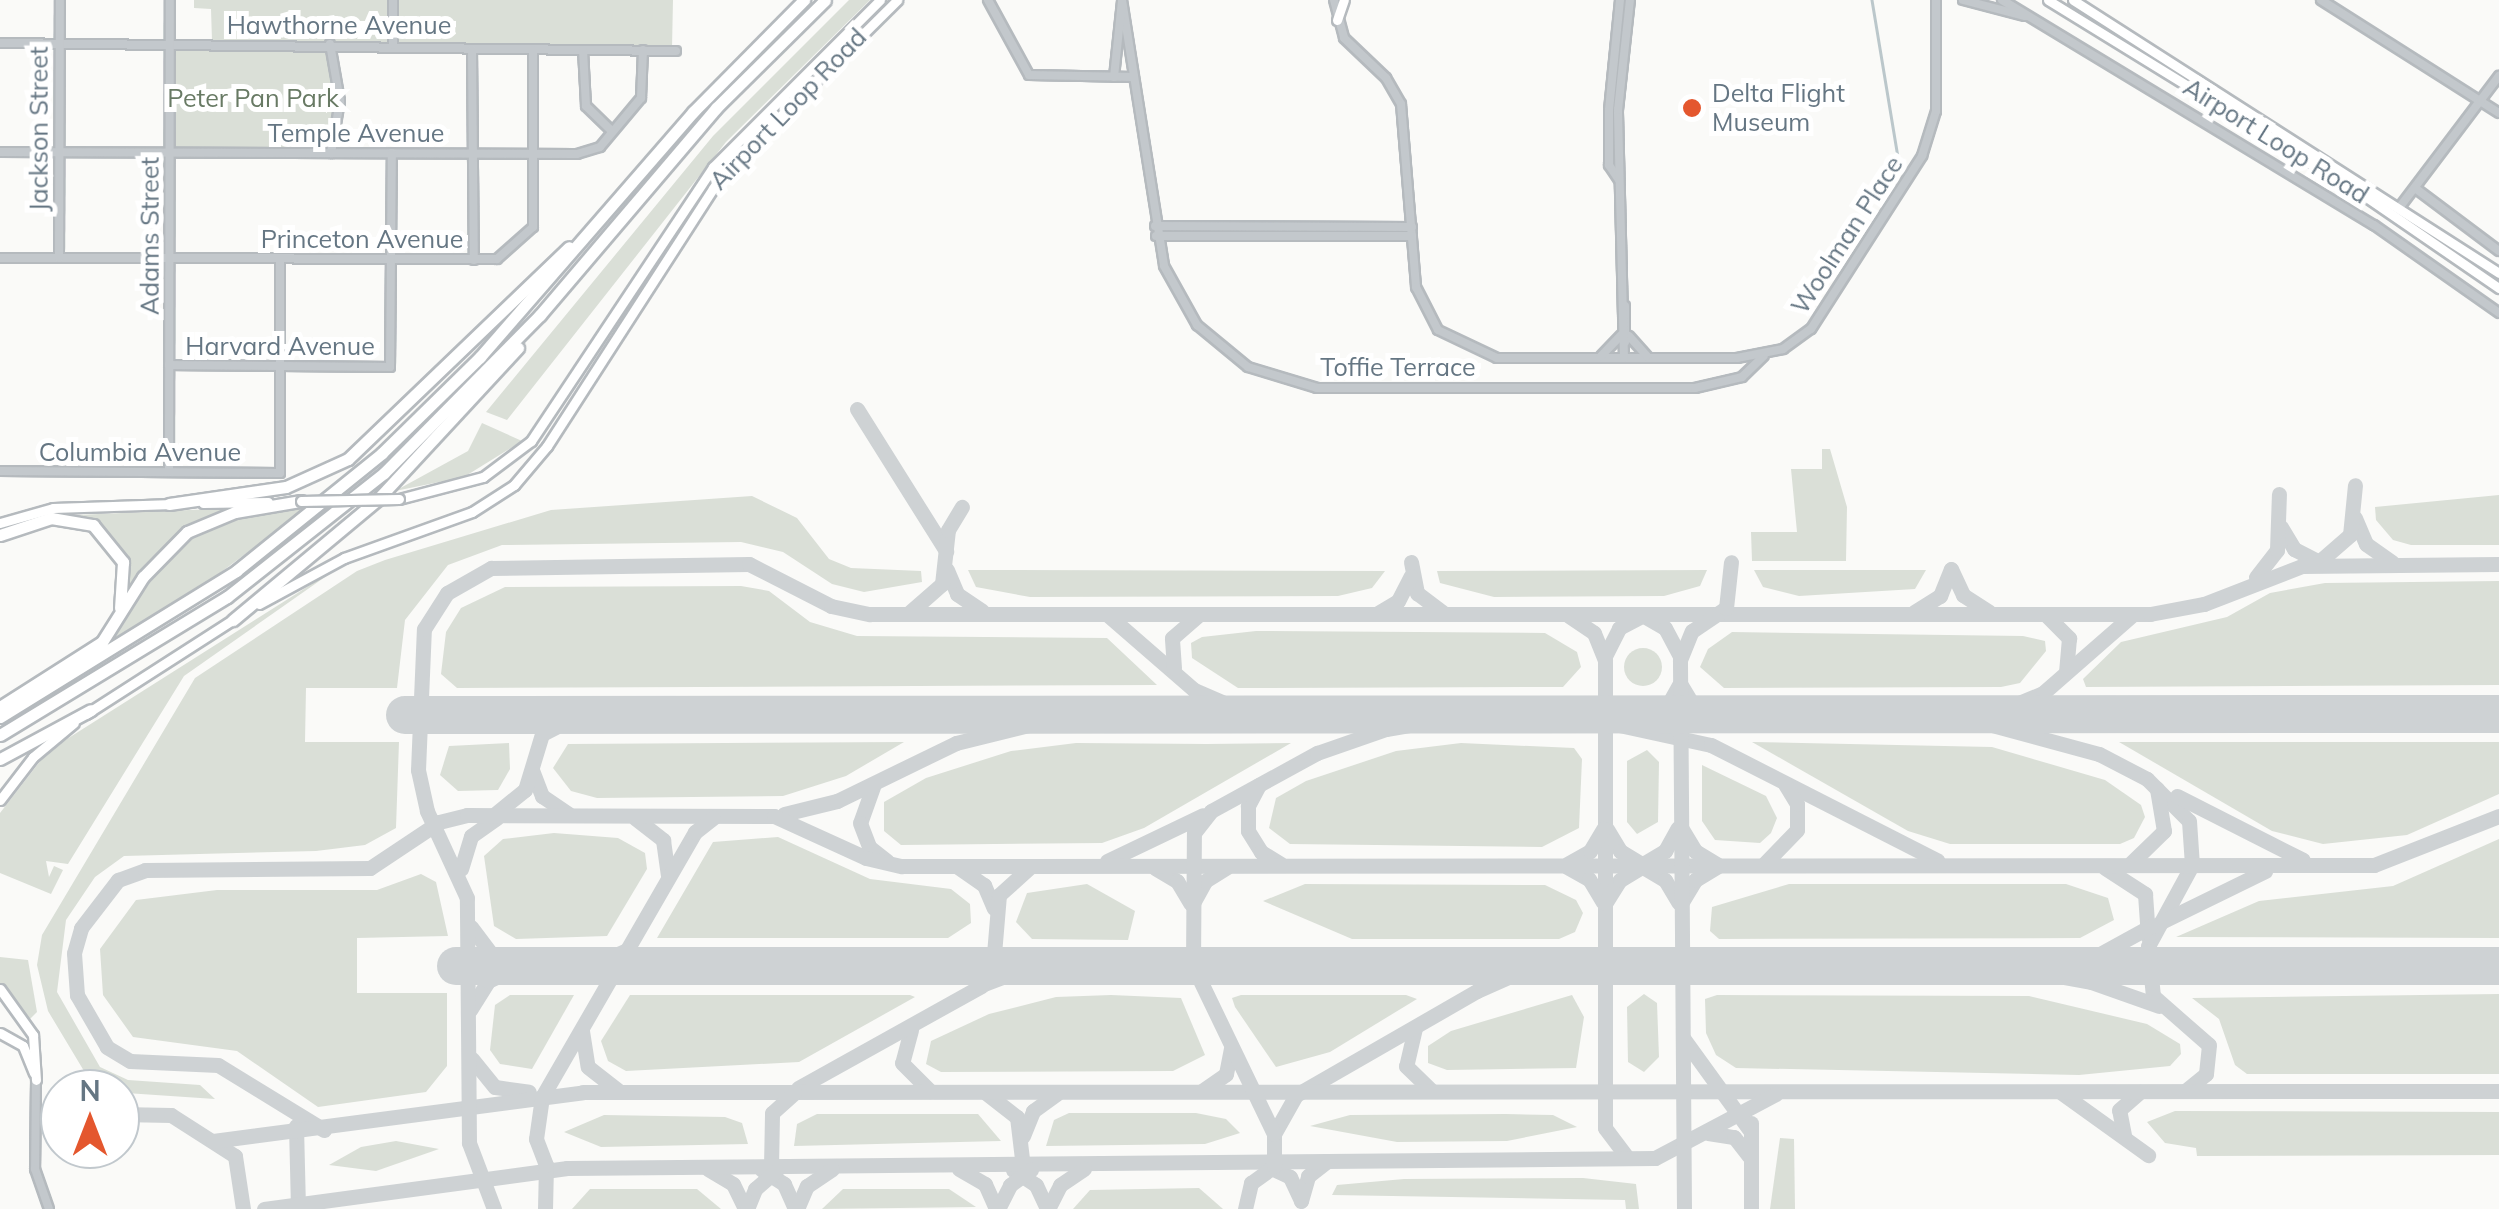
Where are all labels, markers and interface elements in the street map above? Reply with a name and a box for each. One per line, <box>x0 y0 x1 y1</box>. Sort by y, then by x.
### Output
street label: Hawthorne Avenue <box>227 10 451 40</box>
street label: Airport Loop Road <box>703 22 873 196</box>
street label: Jackson Street <box>24 46 54 212</box>
street label: Airport Loop Road <box>2178 72 2374 210</box>
place label: Delta Flight Museum <box>1712 79 1845 138</box>
park label: Peter Pan Park <box>167 83 339 113</box>
marker: Delta Flight Museum <box>1681 97 1703 119</box>
street label: Temple Avenue <box>268 118 444 148</box>
street label: Woolman Place <box>1785 151 1909 319</box>
street label: Adams Street <box>135 157 165 315</box>
street label: Princeton Avenue <box>261 224 463 254</box>
street label: Harvard Avenue <box>185 331 375 361</box>
street label: Toffie Terrace <box>1320 352 1476 382</box>
street label: Columbia Avenue <box>39 437 241 467</box>
north arrow <box>40 1069 140 1169</box>
text: N <box>79 1073 101 1108</box>

